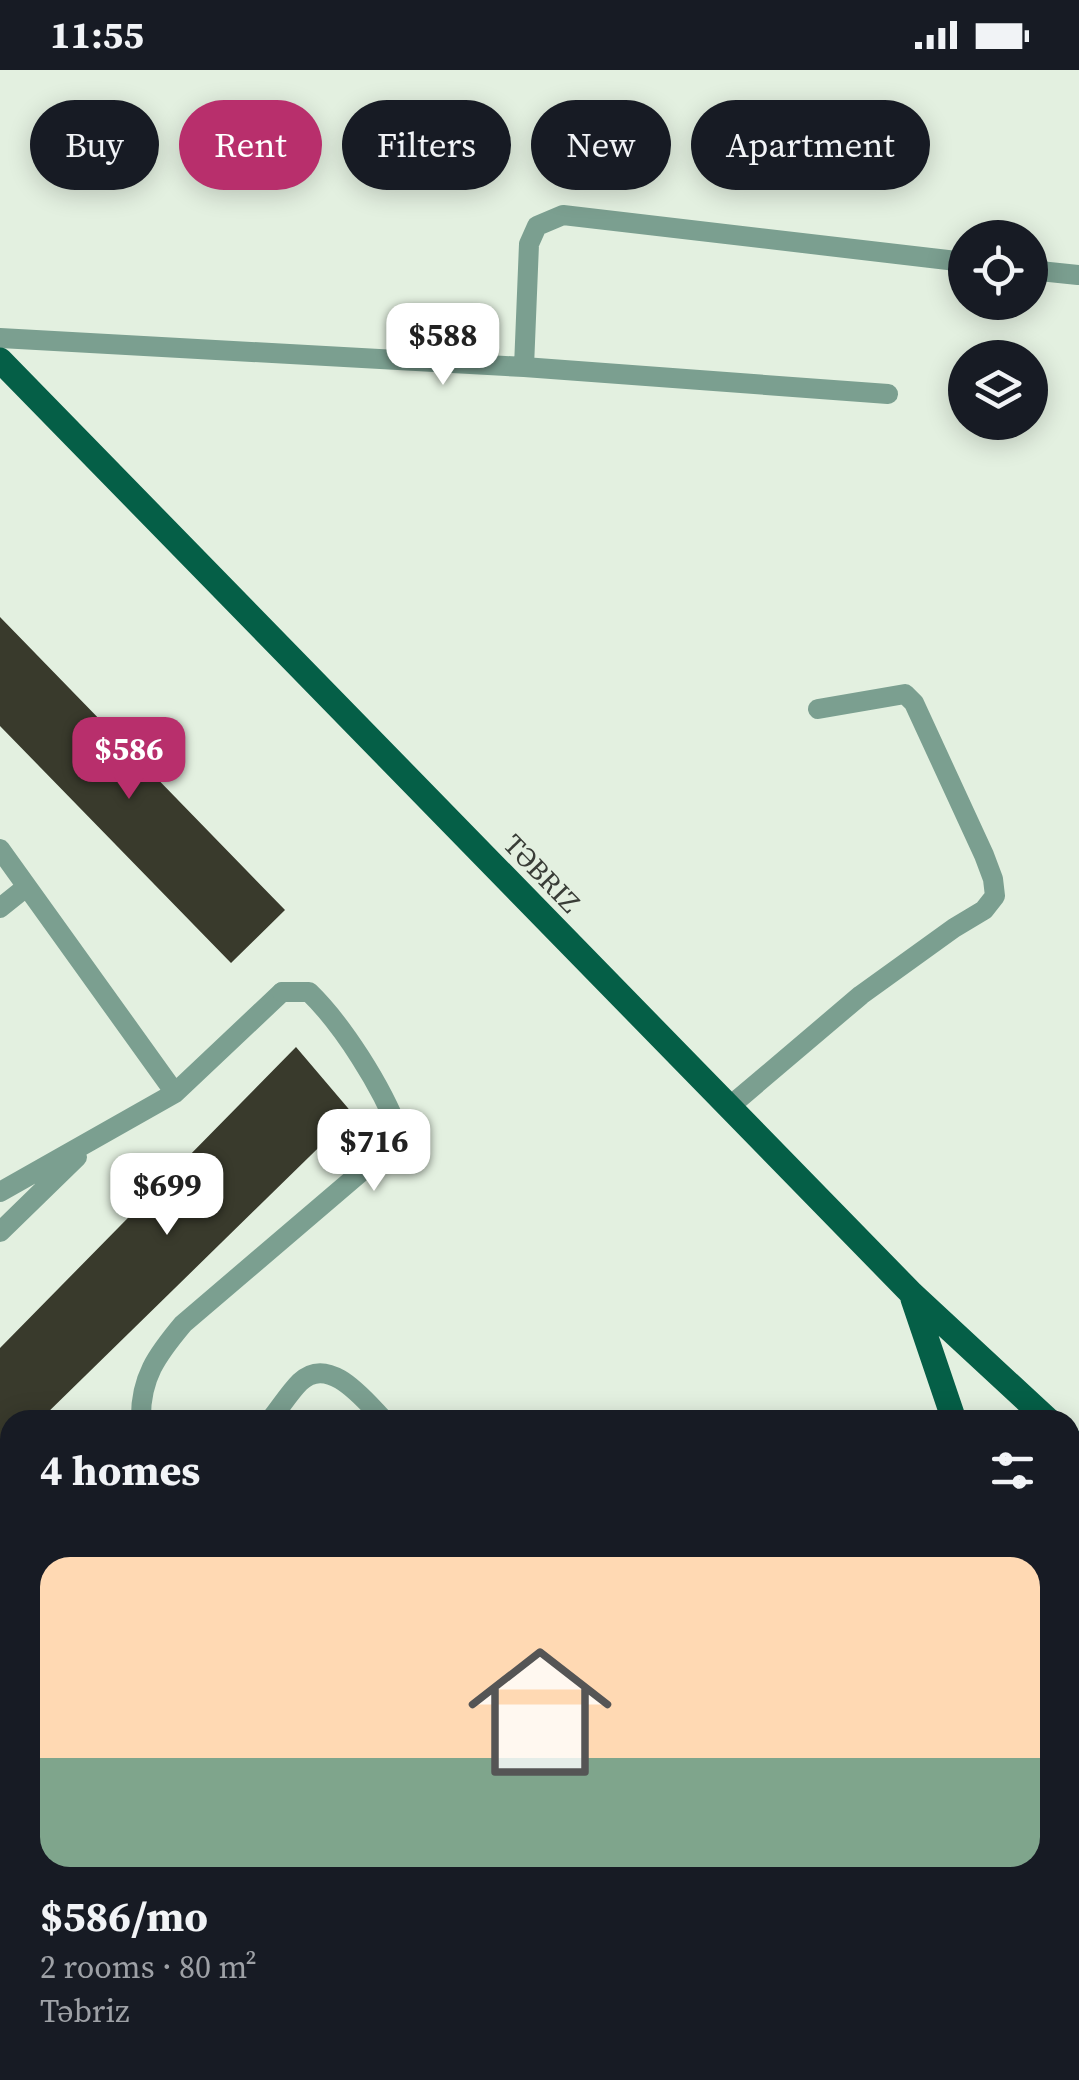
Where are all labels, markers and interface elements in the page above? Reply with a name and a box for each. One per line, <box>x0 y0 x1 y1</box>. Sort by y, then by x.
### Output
text: 11:55 <box>50 9 144 61</box>
chip: Buy <box>30 100 159 190</box>
chip: Rent <box>179 100 322 190</box>
chip: Filters <box>342 100 511 190</box>
chip: New <box>531 100 671 190</box>
chip: Apartment <box>691 100 930 190</box>
map controls <box>948 220 1048 440</box>
button: locate <box>948 220 1048 320</box>
pin: $588 <box>384 303 502 388</box>
text: $588 <box>408 313 478 357</box>
button: layers <box>948 340 1048 440</box>
pin: $586 <box>70 717 188 802</box>
text: $586 <box>94 727 164 771</box>
street label: TƏBRIZ <box>495 826 589 920</box>
pin: $716 <box>315 1109 433 1194</box>
text: $716 <box>339 1119 409 1163</box>
pin: $699 <box>108 1153 226 1238</box>
text: $699 <box>132 1163 202 1207</box>
text: 4 homes <box>40 1441 200 1499</box>
icon: filters <box>985 1443 1040 1498</box>
icon: home <box>450 1622 630 1802</box>
text: $586/mo <box>40 1887 208 1945</box>
text: 2 rooms · 80 m² <box>40 1945 257 1989</box>
text: Təbriz <box>40 1989 130 2033</box>

